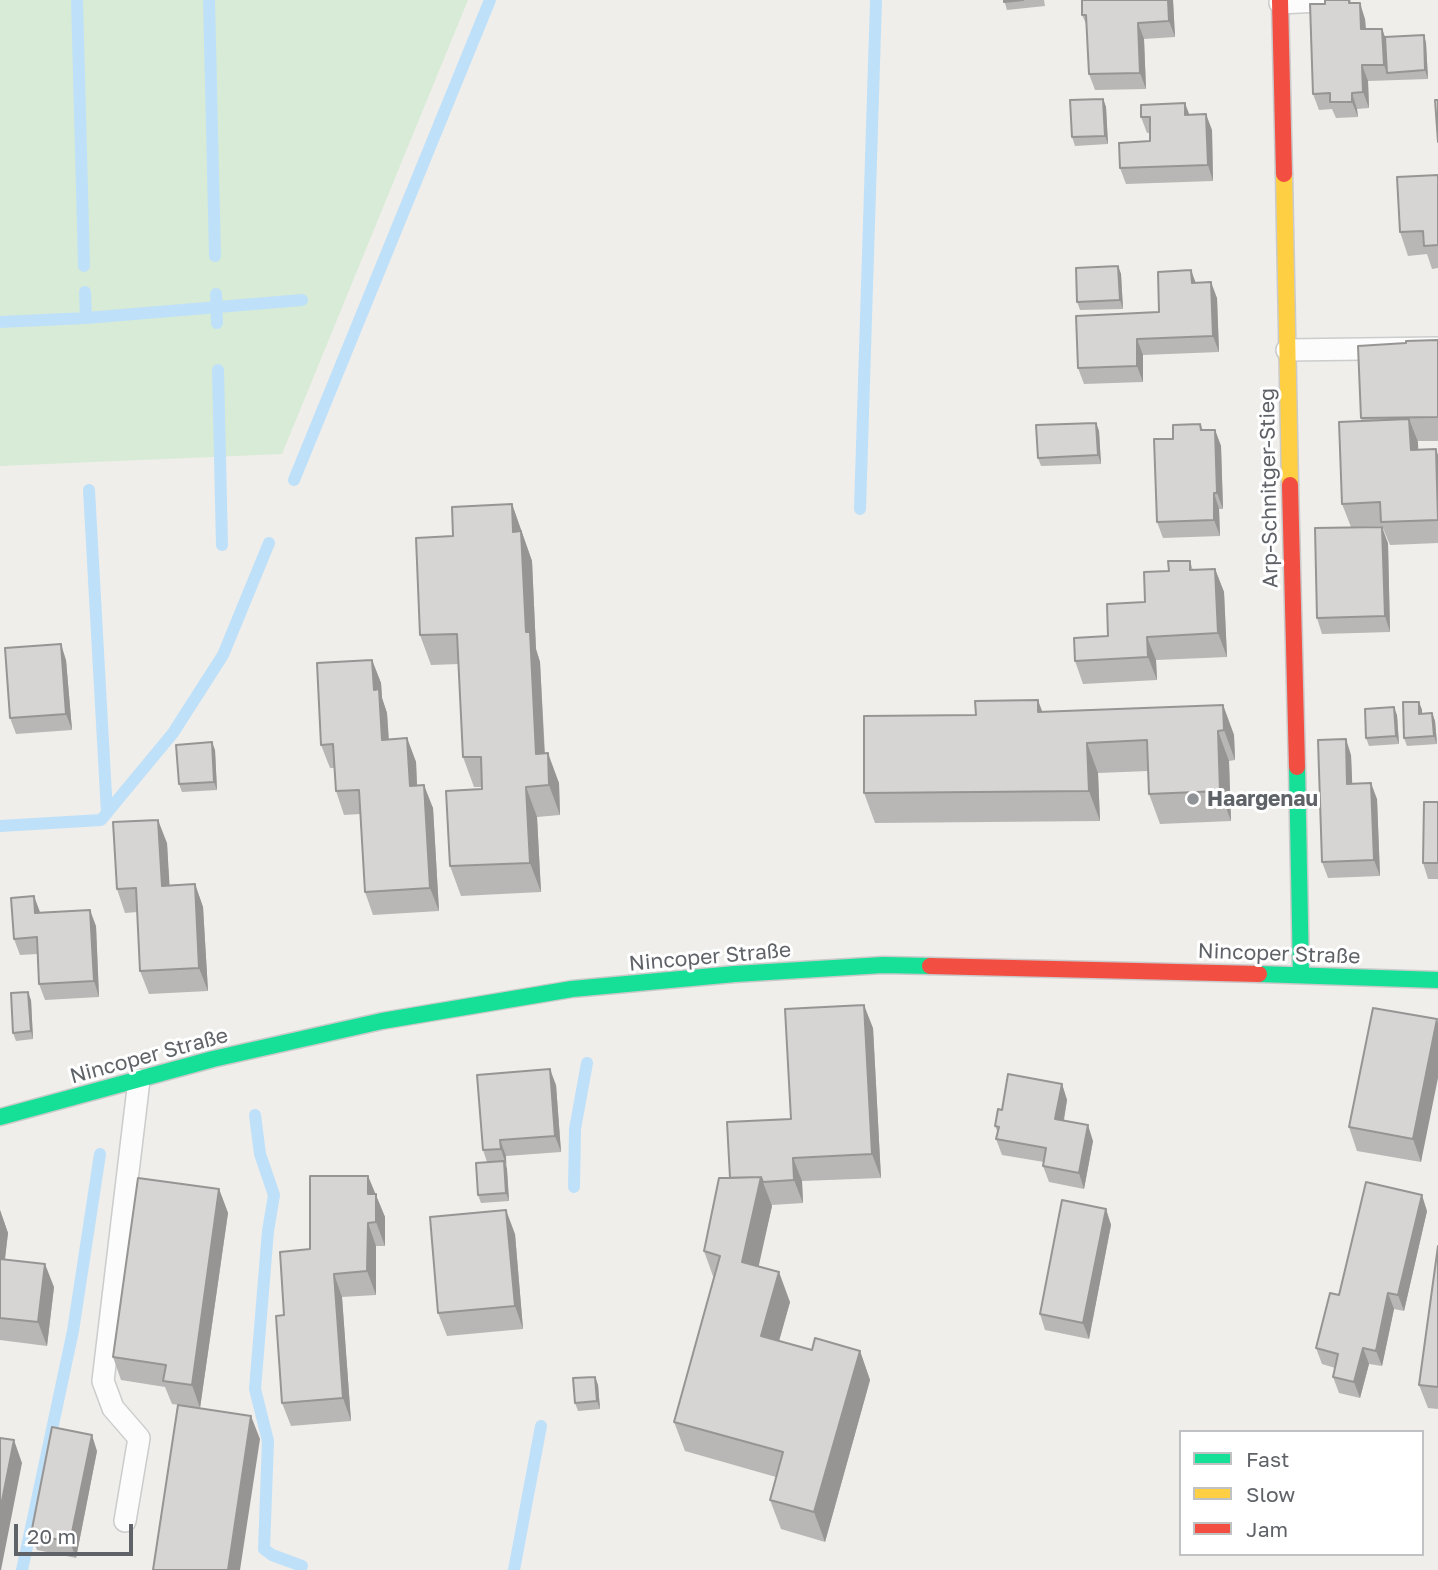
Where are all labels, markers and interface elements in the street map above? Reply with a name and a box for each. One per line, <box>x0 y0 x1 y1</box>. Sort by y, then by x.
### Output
street label: Arp-Schnitger-Stieg <box>1255 388 1283 588</box>
place label: Haargenau <box>1207 786 1318 812</box>
marker: Haargenau <box>1185 791 1201 807</box>
street label: Nincoper Straße <box>628 937 792 977</box>
street label: Nincoper Straße <box>1197 939 1361 969</box>
street label: Nincoper Straße <box>67 1023 231 1089</box>
legend <box>1179 1430 1424 1556</box>
text: Fast <box>1246 1446 1289 1472</box>
text: Slow <box>1246 1481 1295 1507</box>
scale bar <box>18 1510 136 1554</box>
text: Jam <box>1246 1516 1288 1542</box>
text: 20 m <box>27 1523 76 1549</box>

